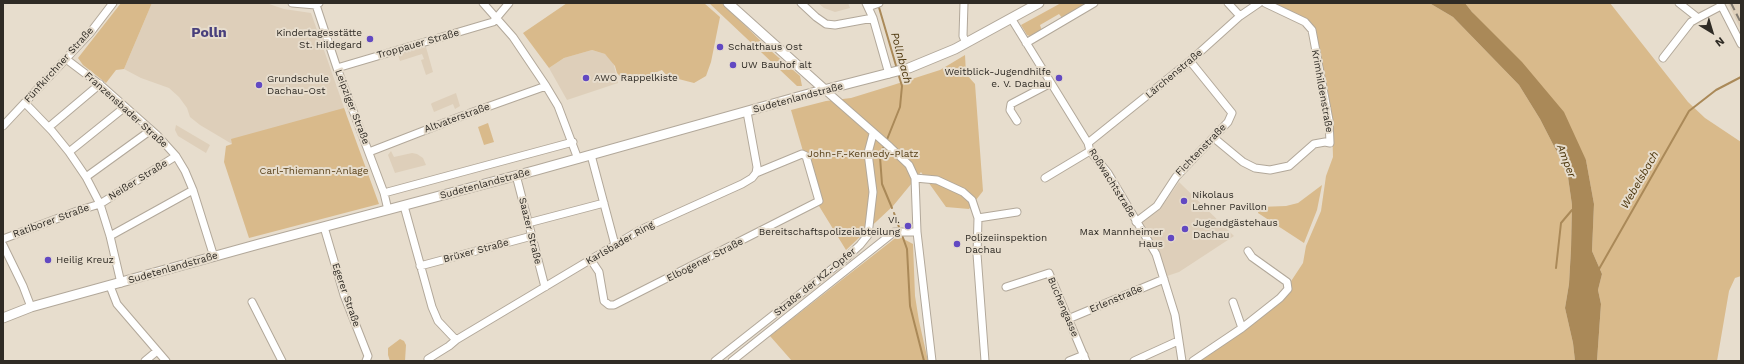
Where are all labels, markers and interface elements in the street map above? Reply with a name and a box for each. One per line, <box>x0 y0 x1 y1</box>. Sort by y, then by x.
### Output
north arrow <box>1692 12 1732 52</box>
street label: Fünfkirchner Straße <box>22 25 96 105</box>
district label: Polln <box>191 25 227 41</box>
place label: Kindertagesstätte St. Hildegard <box>276 27 362 50</box>
street label: Troppauer Straße <box>375 27 461 61</box>
water label: Pollnbach <box>888 31 914 85</box>
marker: Kindertagesstätte St. Hildegard <box>365 34 375 44</box>
text: N <box>1712 34 1727 49</box>
place label: Schalthaus Ost <box>728 41 803 53</box>
marker: Schalthaus Ost <box>715 42 725 52</box>
street label: Lärchenstraße <box>1143 47 1205 101</box>
street label: Krimhildenstraße <box>1309 49 1335 133</box>
place label: UW Bauhof alt <box>741 59 812 71</box>
marker: UW Bauhof alt <box>728 60 738 70</box>
place label: Weitblick-Jugendhilfe e. V. Dachau <box>945 66 1051 90</box>
street label: Leipziger Straße <box>332 68 372 146</box>
street label: Franzensbader Straße <box>82 70 170 150</box>
place label: AWO Rappelkiste <box>594 72 678 84</box>
place label: Grundschule Dachau-Ost <box>267 73 329 96</box>
marker: AWO Rappelkiste <box>581 73 591 83</box>
marker: Weitblick-Jugendhilfe e. V. Dachau <box>1054 73 1064 83</box>
marker: Grundschule Dachau-Ost <box>254 80 264 90</box>
street label: Sudetenlandstraße <box>752 80 844 116</box>
street label: Altvaterstraße <box>423 101 491 135</box>
street label: Fichtenstraße <box>1173 122 1229 178</box>
water label: Amper <box>1554 142 1578 180</box>
street label: Roßwachtstraße <box>1086 146 1138 220</box>
park label: John-F.-Kennedy-Platz <box>807 148 919 160</box>
water label: Webelsbach <box>1618 149 1662 211</box>
street label: Neißer Straße <box>106 157 170 203</box>
park label: Carl-Thiemann-Anlage <box>260 165 368 177</box>
street label: Sudetenlandstraße <box>439 166 531 202</box>
place label: Nikolaus Lehner Pavillon <box>1192 189 1267 212</box>
street label: Saazer Straße <box>516 196 544 266</box>
marker: Nikolaus Lehner Pavillon <box>1179 196 1189 206</box>
street label: Ratiborer Straße <box>11 202 91 240</box>
place label: VI. Bereitschaftspolizeiabteilung <box>759 214 900 238</box>
place label: Jugendgästehaus Dachau <box>1193 217 1278 240</box>
street label: Karlsbader Ring <box>584 219 656 267</box>
marker: VI. Bereitschaftspolizeiabteilung <box>903 221 913 231</box>
marker: Jugendgästehaus Dachau <box>1180 224 1190 234</box>
place label: Max Mannheimer Haus <box>1080 226 1163 250</box>
place label: Polizeiinspektion Dachau <box>965 232 1047 256</box>
marker: Max Mannheimer Haus <box>1166 233 1176 243</box>
street label: Elbogener Straße <box>665 235 745 285</box>
street label: Brüxer Straße <box>442 236 510 266</box>
marker: Polizeiinspektion Dachau <box>952 239 962 249</box>
street label: Straße der KZ.-Opfer <box>772 245 858 319</box>
street label: Sudetenlandstraße <box>127 249 219 287</box>
place label: Heilig Kreuz <box>56 254 114 266</box>
marker: Heilig Kreuz <box>43 255 53 265</box>
street label: Egerer Straße <box>329 261 363 329</box>
street label: Buchengasse <box>1045 275 1081 339</box>
street label: Erlenstraße <box>1088 282 1144 316</box>

